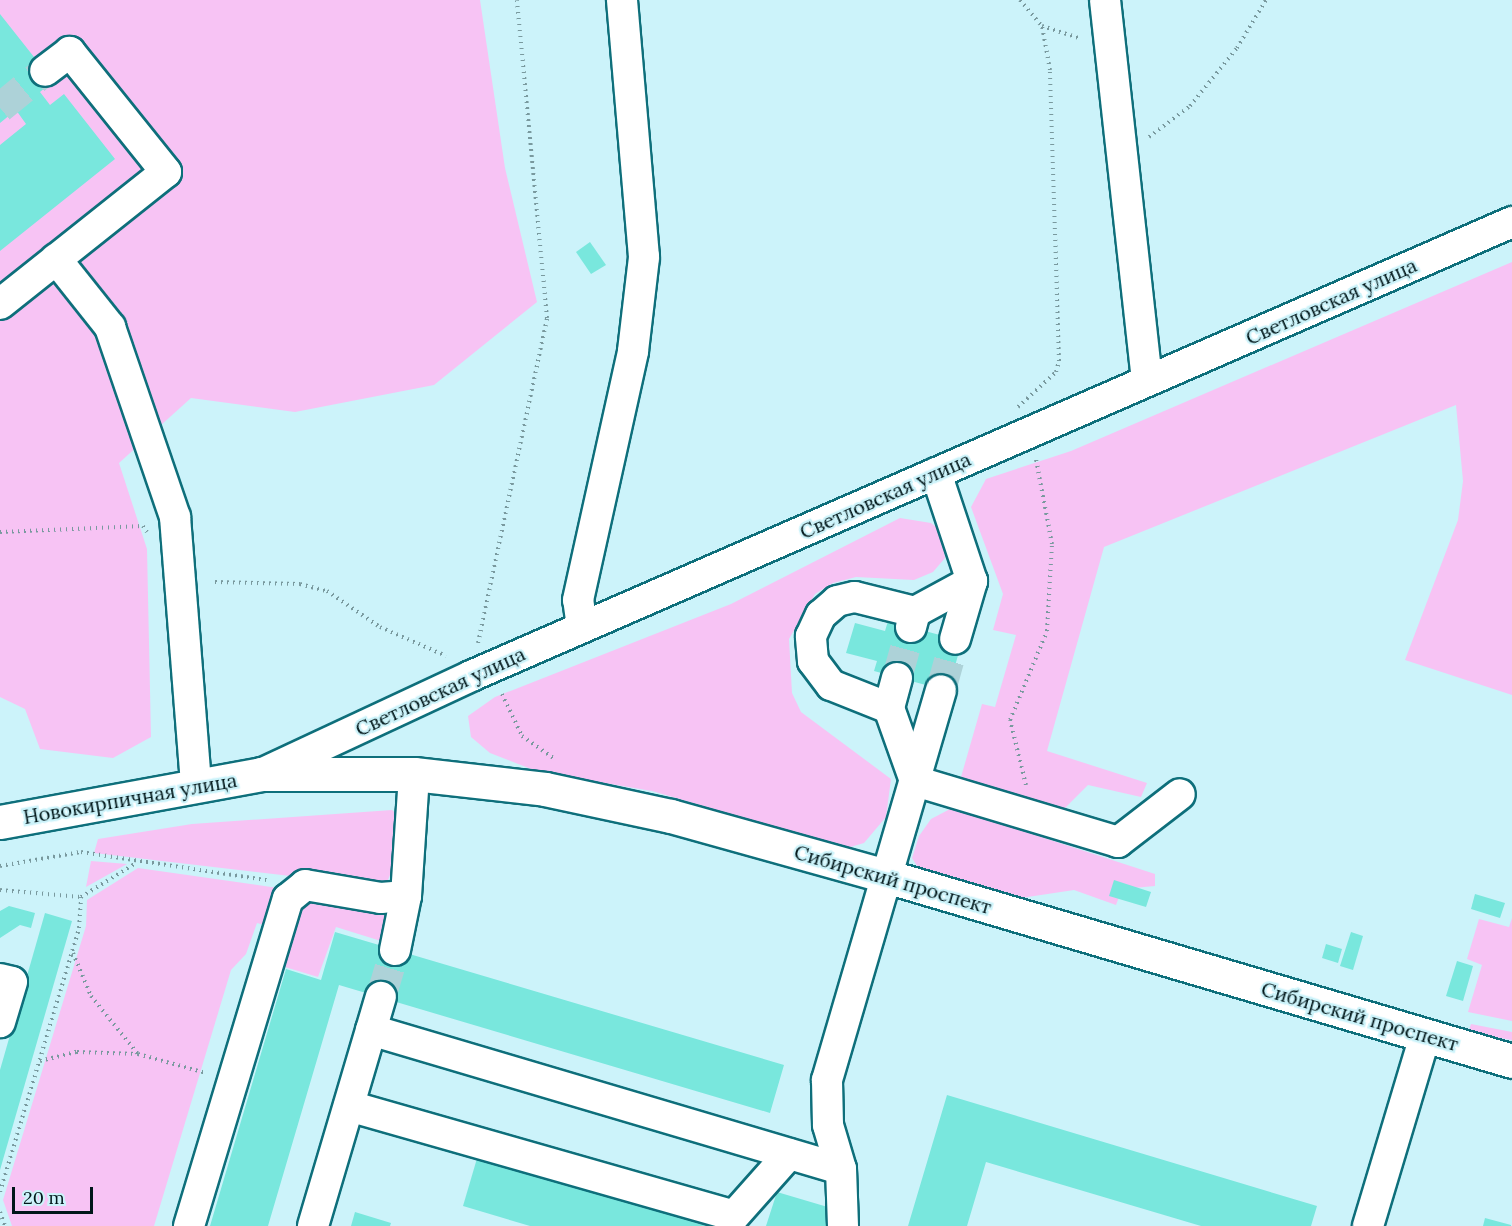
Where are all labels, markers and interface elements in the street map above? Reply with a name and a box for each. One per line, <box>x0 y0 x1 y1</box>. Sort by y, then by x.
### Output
street label: Светловская улица <box>1242 253 1420 349</box>
street label: Светловская улица <box>796 447 974 543</box>
street label: Светловская улица <box>351 641 529 741</box>
street label: Новокирпичная улица <box>21 767 239 829</box>
street label: Сибирский проспект <box>792 839 994 919</box>
street label: Сибирский проспект <box>1259 976 1461 1056</box>
scale bar <box>15 1175 96 1213</box>
text: 20 m <box>23 1186 65 1209</box>

